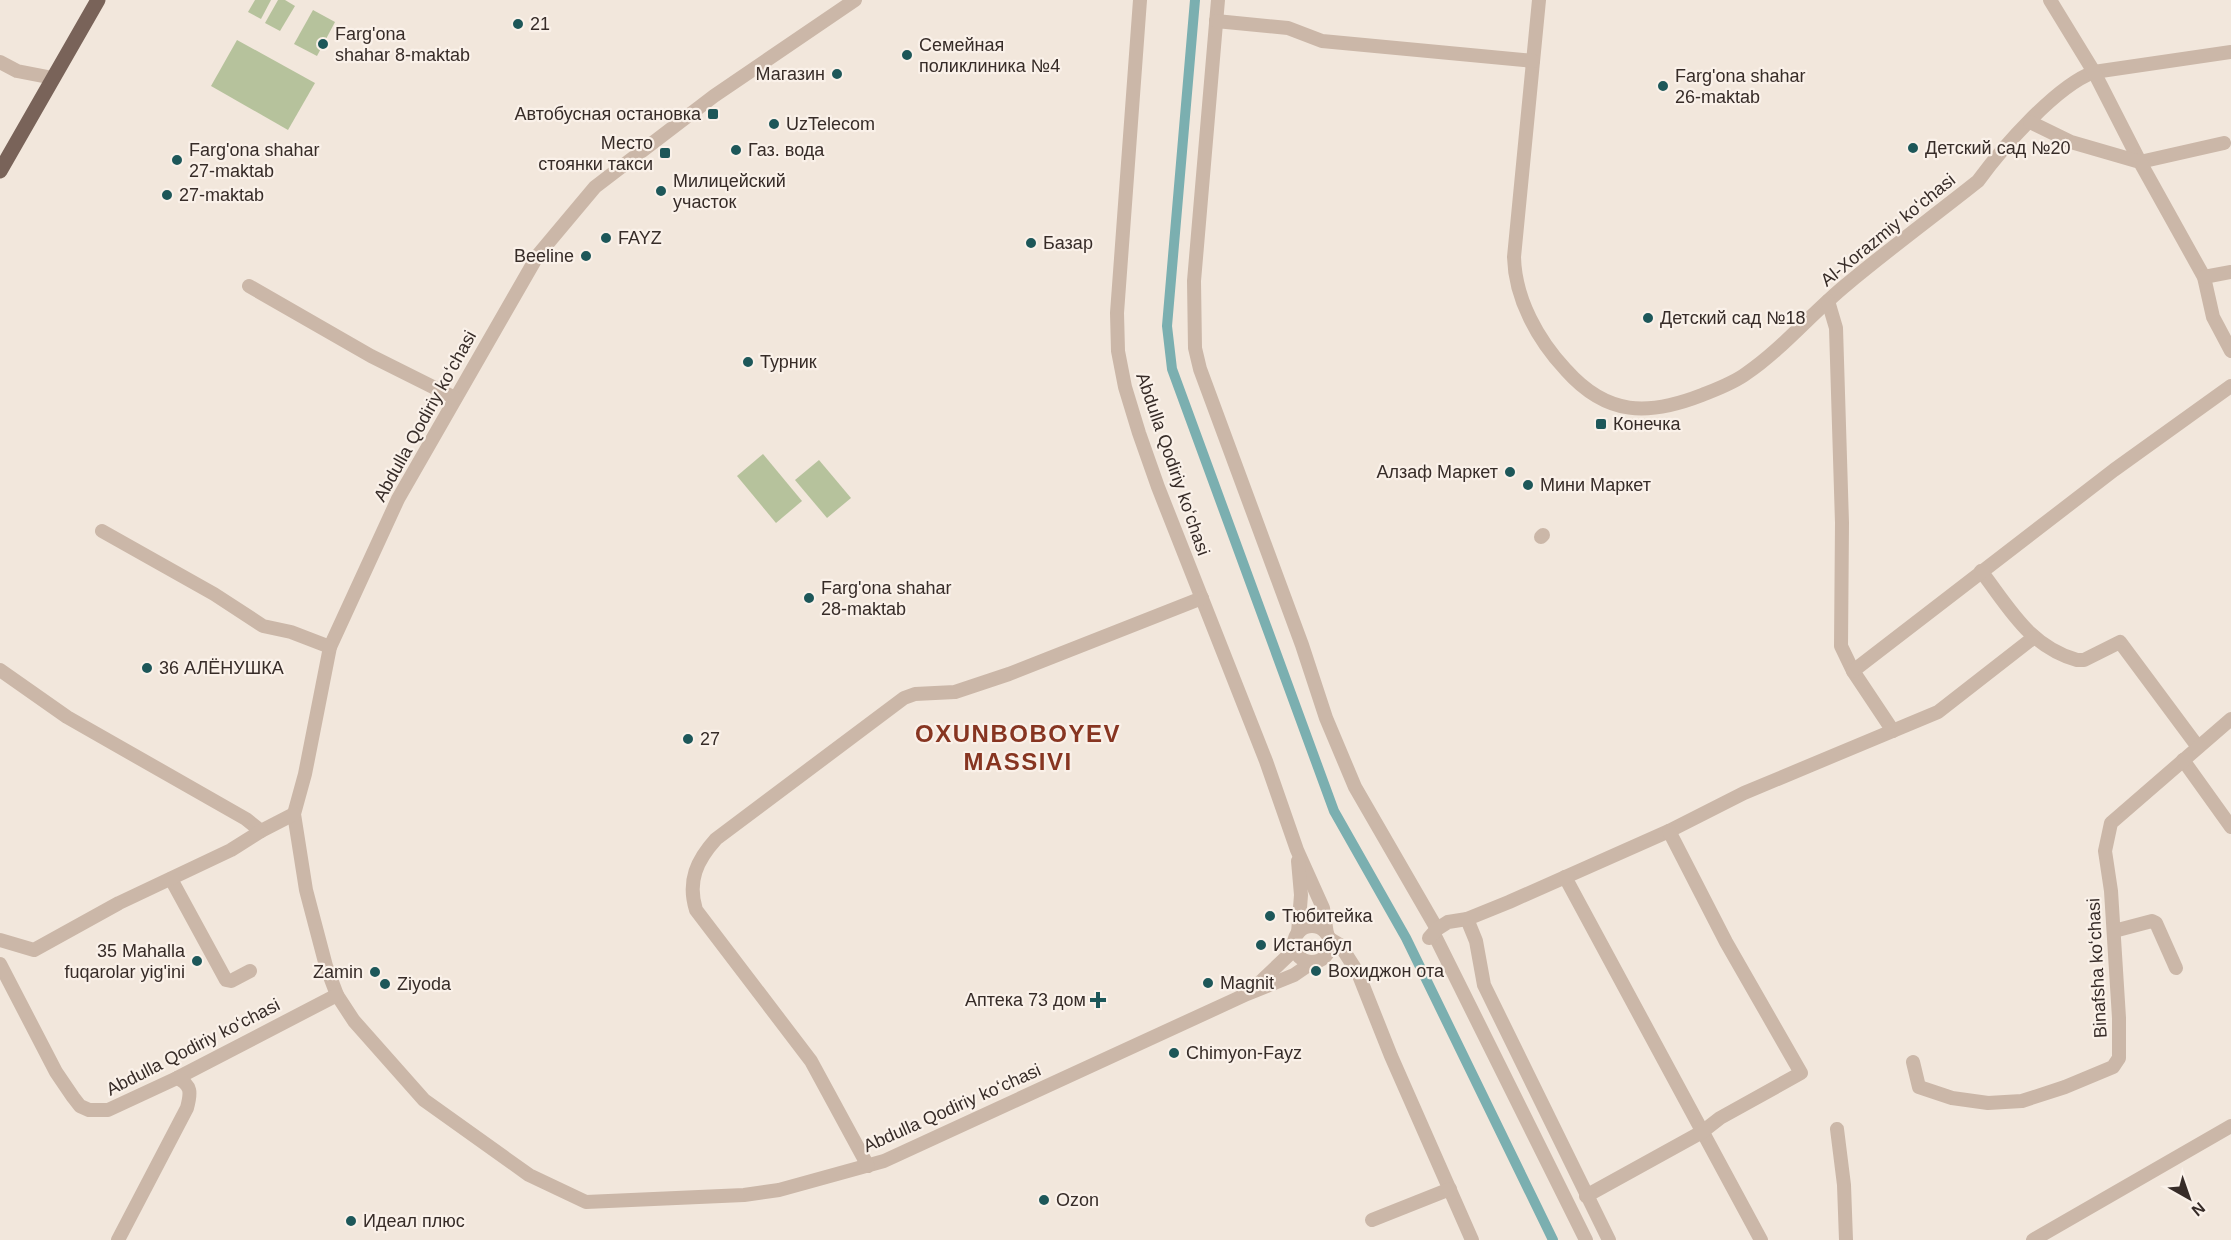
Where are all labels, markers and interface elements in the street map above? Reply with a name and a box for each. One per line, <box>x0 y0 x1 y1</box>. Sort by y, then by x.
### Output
place label: 21 <box>530 14 550 34</box>
marker: 21 <box>511 17 525 31</box>
place label: Farg'ona shahar 8-maktab <box>335 24 470 65</box>
place label: Семейная поликлиника №4 <box>919 35 1060 76</box>
marker: Farg'ona shahar 8-maktab <box>316 37 330 51</box>
marker: Семейная поликлиника №4 <box>900 48 914 62</box>
place label: Магазин <box>756 64 825 84</box>
place label: Farg'ona shahar 26-maktab <box>1675 66 1806 107</box>
marker: Магазин <box>830 67 844 81</box>
marker: Farg'ona shahar 26-maktab <box>1656 79 1670 93</box>
place label: Автобусная остановка <box>515 104 702 124</box>
marker: Автобусная остановка <box>706 107 720 121</box>
place label: UzTelecom <box>786 114 875 134</box>
marker: UzTelecom <box>767 117 781 131</box>
place label: Место стоянки такси <box>538 133 653 174</box>
place label: Детский сад №20 <box>1925 138 2070 158</box>
place label: Farg'ona shahar 27-maktab <box>189 140 320 181</box>
place label: Газ. вода <box>748 140 825 160</box>
marker: Детский сад №20 <box>1906 141 1920 155</box>
marker: Газ. вода <box>729 143 743 157</box>
marker: Место стоянки такси <box>658 146 672 160</box>
marker: Farg'ona shahar 27-maktab <box>170 153 184 167</box>
street label: Al-Xorazmiy koʻchasi <box>1817 170 1959 290</box>
place label: Милицейский участок <box>673 171 786 212</box>
marker: Милицейский участок <box>654 184 668 198</box>
place label: 27-maktab <box>179 185 264 205</box>
marker: 27-maktab <box>160 188 174 202</box>
place label: FAYZ <box>618 228 662 248</box>
marker: FAYZ <box>599 231 613 245</box>
place label: Базар <box>1043 233 1093 253</box>
marker: Базар <box>1024 236 1038 250</box>
place label: Beeline <box>514 246 574 266</box>
marker: Beeline <box>579 249 593 263</box>
place label: Детский сад №18 <box>1660 308 1805 328</box>
marker: Детский сад №18 <box>1641 311 1655 325</box>
street label: Abdulla Qodiriy koʻchasi <box>370 327 480 505</box>
place label: Турник <box>760 352 817 372</box>
marker: Турник <box>741 355 755 369</box>
street label: Abdulla Qodiriy koʻchasi <box>1132 370 1214 558</box>
place label: Конечка <box>1613 414 1681 434</box>
marker: Конечка <box>1594 417 1608 431</box>
place label: Алзаф Маркет <box>1376 462 1498 482</box>
marker: Алзаф Маркет <box>1503 465 1517 479</box>
place label: Мини Маркет <box>1540 475 1651 495</box>
marker: Мини Маркет <box>1521 478 1535 492</box>
place label: Farg'ona shahar 28-maktab <box>821 578 952 619</box>
marker: Farg'ona shahar 28-maktab <box>802 591 816 605</box>
place label: 36 АЛЁНУШКА <box>159 658 284 678</box>
marker: 36 АЛЁНУШКА <box>140 661 154 675</box>
district label: OXUNBOBOYEV MASSIVI <box>915 720 1121 775</box>
place label: 27 <box>700 729 720 749</box>
marker: 27 <box>681 732 695 746</box>
street label: Binafsha koʻchasi <box>2083 898 2111 1038</box>
place label: Тюбитейка <box>1282 906 1373 926</box>
marker: Тюбитейка <box>1263 909 1277 923</box>
place label: Истанбул <box>1273 935 1352 955</box>
marker: Истанбул <box>1254 938 1268 952</box>
place label: 35 Mahalla fuqarolar yig'ini <box>65 941 186 982</box>
marker: 35 Mahalla fuqarolar yig'ini <box>190 954 204 968</box>
place label: Вохиджон ота <box>1328 961 1445 981</box>
place label: Zamin <box>313 962 363 982</box>
marker: Вохиджон ота <box>1309 964 1323 978</box>
marker: Zamin <box>368 965 382 979</box>
place label: Magnit <box>1220 973 1274 993</box>
place label: Ziyoda <box>397 974 452 994</box>
marker: Magnit <box>1201 976 1215 990</box>
marker: Ziyoda <box>378 977 392 991</box>
place label: Аптека 73 дом <box>965 990 1086 1010</box>
marker: Аптека 73 дом <box>1091 993 1105 1007</box>
street label: Abdulla Qodiriy koʻchasi <box>103 994 283 1100</box>
place label: Chimyon-Fayz <box>1186 1043 1302 1063</box>
marker: Chimyon-Fayz <box>1167 1046 1181 1060</box>
street label: Abdulla Qodiriy koʻchasi <box>860 1060 1044 1156</box>
north arrow <box>2159 1168 2219 1228</box>
place label: Ozon <box>1056 1190 1099 1210</box>
marker: Ozon <box>1037 1193 1051 1207</box>
text: N <box>2188 1199 2208 1219</box>
place label: Идеал плюс <box>363 1211 465 1231</box>
marker: Идеал плюс <box>344 1214 358 1228</box>

